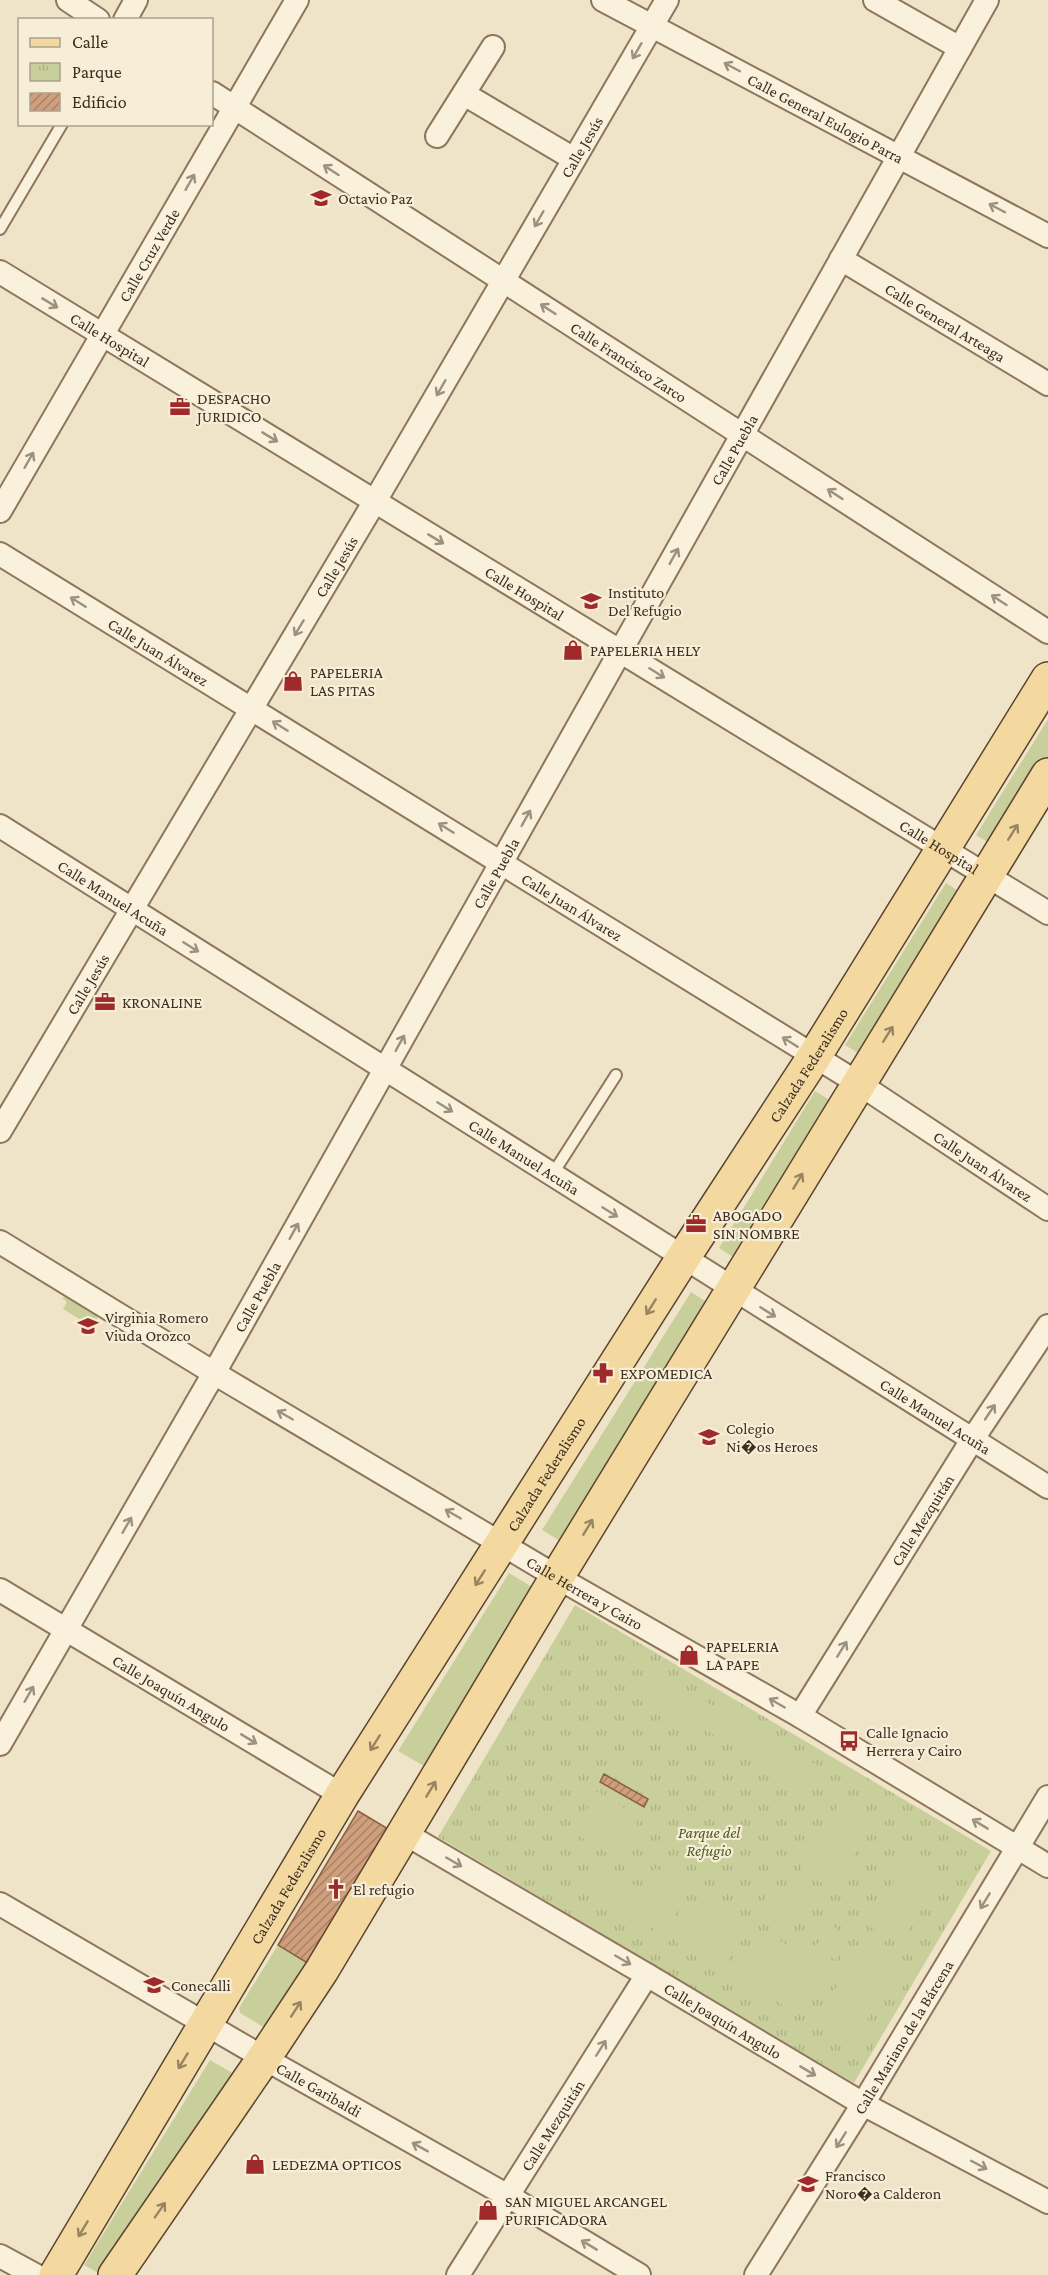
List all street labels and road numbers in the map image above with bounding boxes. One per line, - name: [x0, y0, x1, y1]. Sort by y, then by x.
- street label: Calle General Eulogio Parra: [745, 70, 907, 167]
- street label: Calle Jesús: [557, 114, 606, 181]
- street label: Calle Cruz Verde: [115, 206, 183, 305]
- street label: Calle General Arteaga: [882, 280, 1009, 366]
- street label: Calle Hospital: [67, 309, 152, 370]
- street label: Calle Francisco Zarco: [567, 319, 690, 406]
- street label: Calle Puebla: [708, 411, 761, 488]
- street label: Calle Jesús: [312, 533, 361, 600]
- street label: Calle Hospital: [482, 563, 567, 624]
- street label: Calle Juan Álvarez: [105, 615, 211, 689]
- street label: Calle Hospital: [896, 816, 982, 877]
- street label: Calle Puebla: [469, 834, 523, 912]
- street label: Calle Manuel Acuña: [55, 857, 172, 939]
- street label: Calle Juan Álvarez: [519, 870, 625, 945]
- street label: Calle Jesús: [63, 951, 113, 1018]
- street label: Calzada Federalismo: [766, 1005, 851, 1126]
- street label: Calle Manuel Acuña: [466, 1116, 583, 1199]
- street label: Calle Juan Álvarez: [930, 1128, 1035, 1205]
- street label: Calle Puebla: [231, 1258, 284, 1335]
- street label: Calle Manuel Acuña: [877, 1375, 994, 1458]
- street label: Calzada Federalismo: [504, 1414, 589, 1535]
- street label: Calle Mezquitán: [888, 1471, 958, 1569]
- street label: Calle Herrera y Cairo: [524, 1553, 646, 1633]
- street label: Calle Joaquín Angulo: [110, 1652, 233, 1735]
- street label: Calzada Federalismo: [247, 1825, 329, 1947]
- street label: Calle Mariano de la Bárcena: [851, 1957, 957, 2117]
- street label: Calle Joaquín Angulo: [661, 1979, 785, 2062]
- street label: Calle Garibaldi: [273, 2059, 364, 2121]
- street label: Calle Mezquitán: [518, 2076, 588, 2174]

